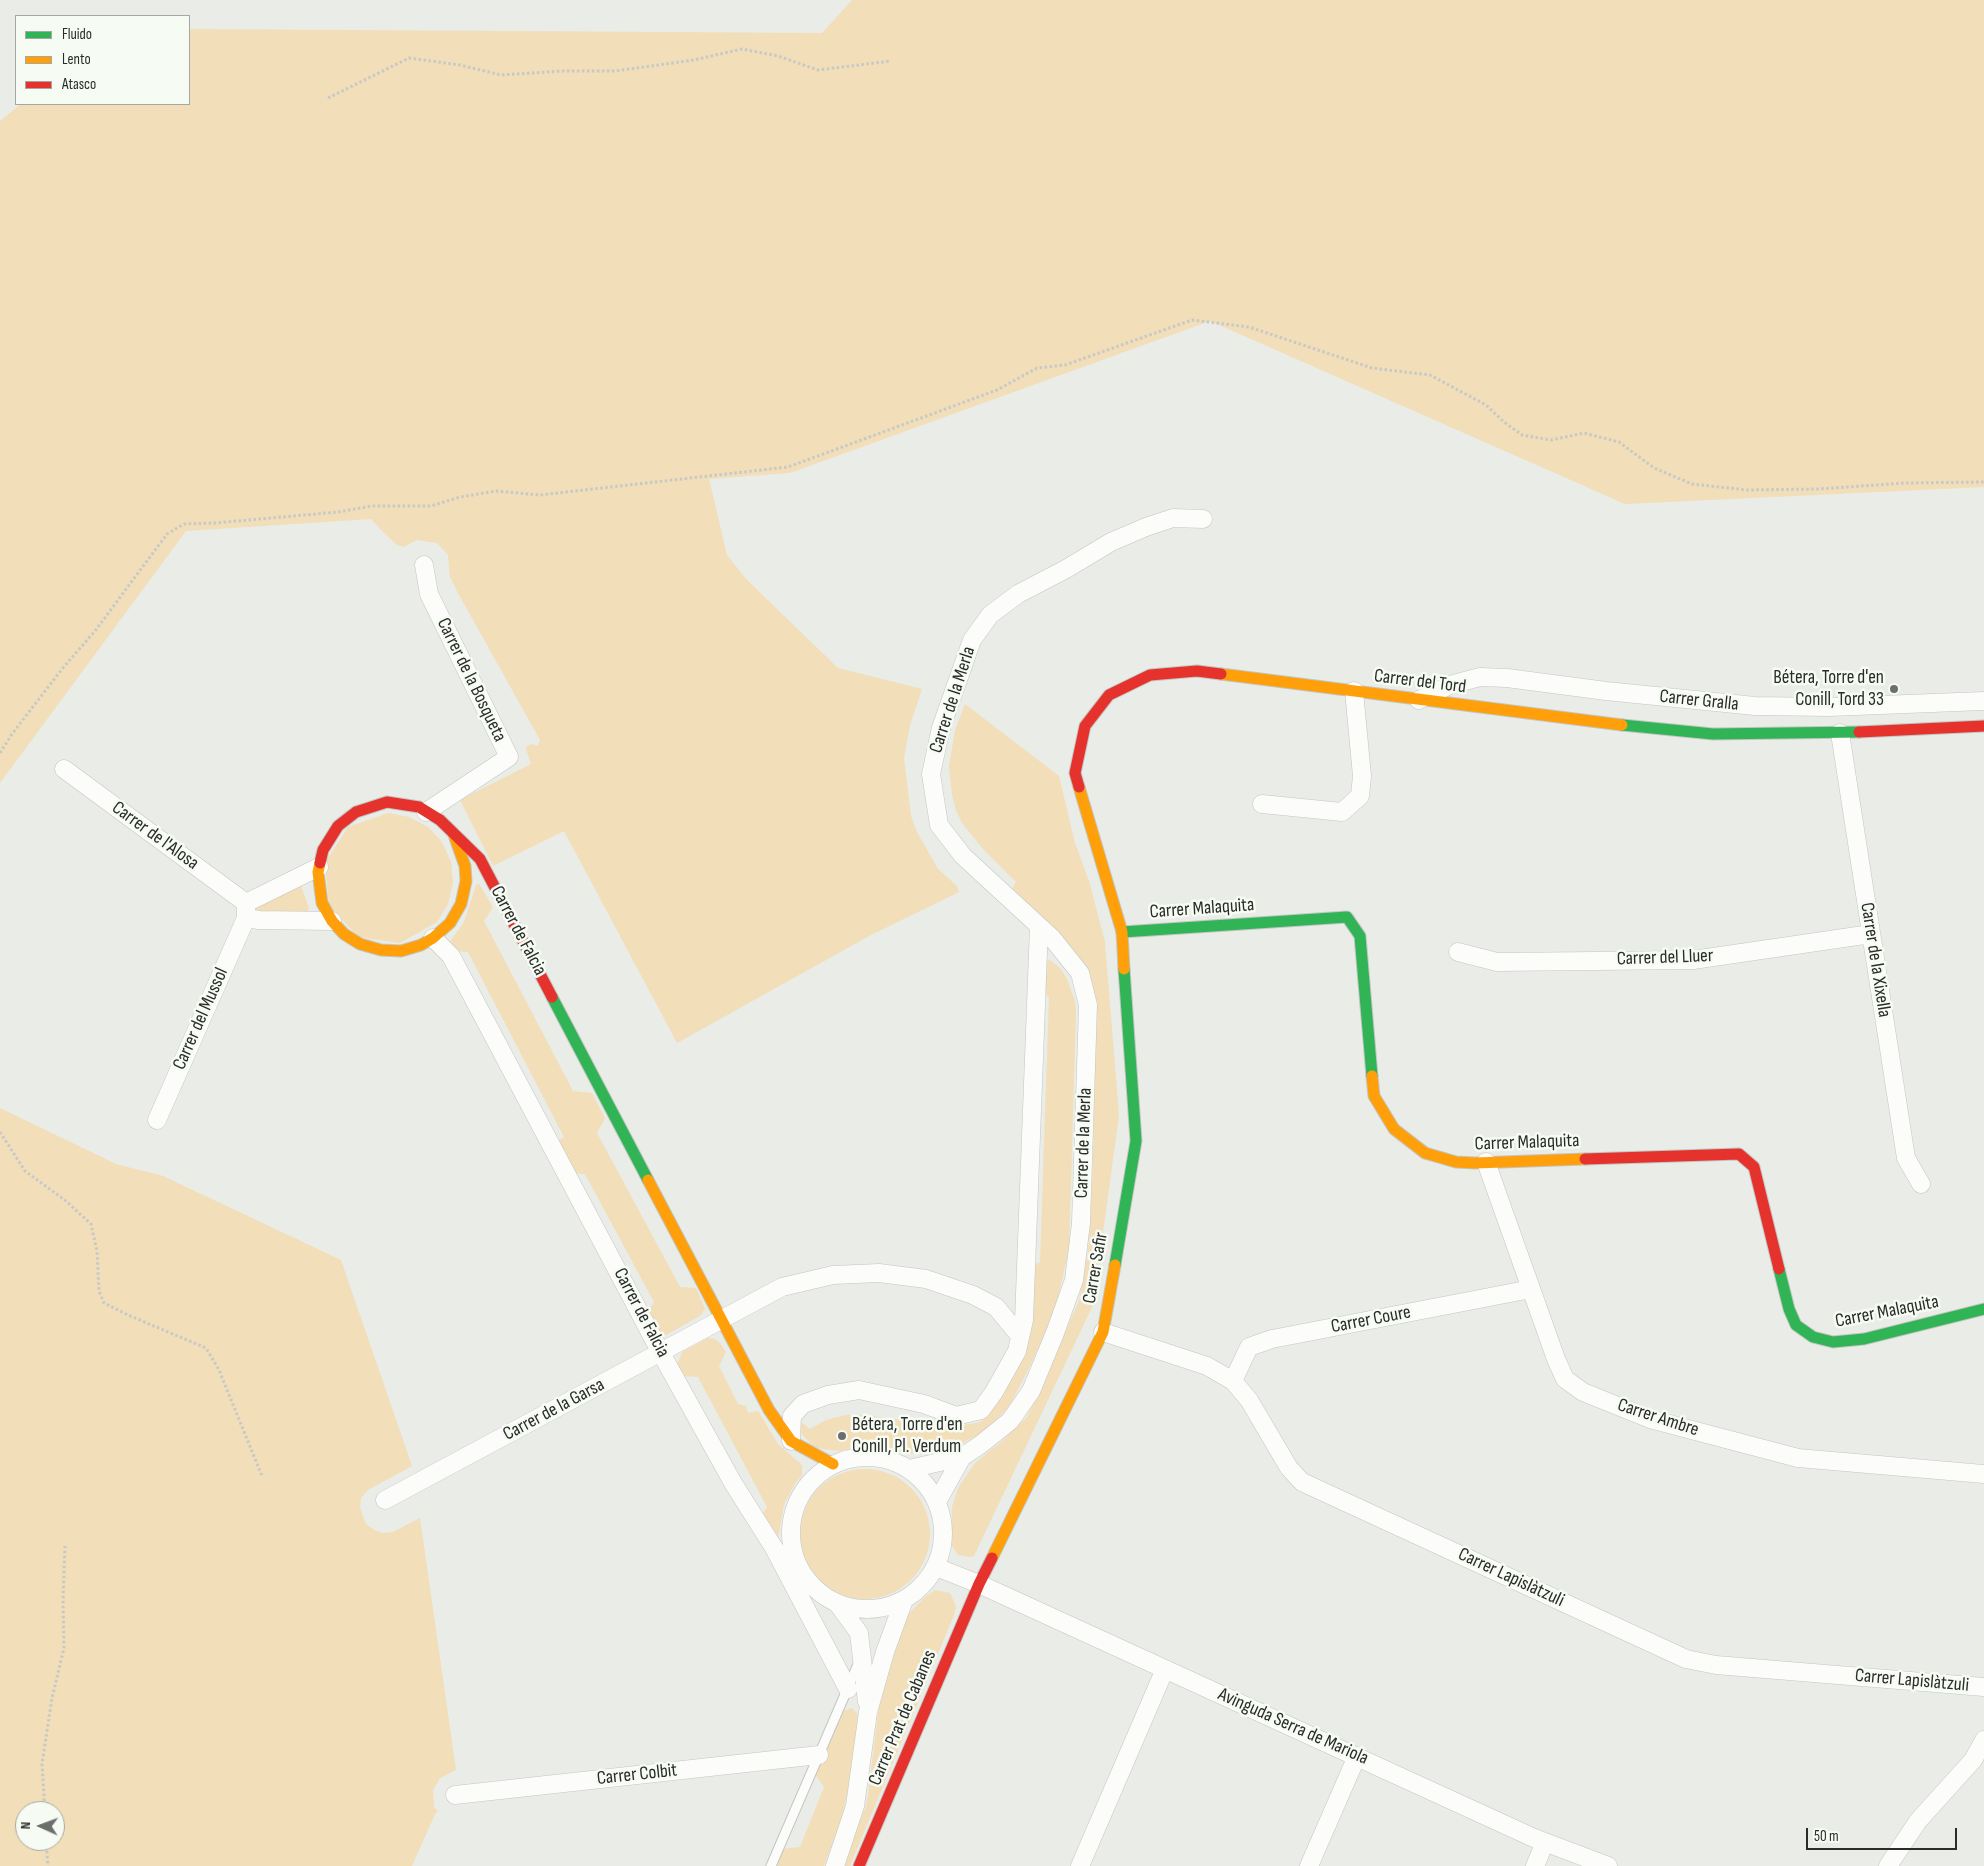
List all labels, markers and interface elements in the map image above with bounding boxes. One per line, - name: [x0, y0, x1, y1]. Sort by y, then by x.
- legend: [15, 15, 190, 105]
- text: Fluido: [62, 25, 92, 44]
- text: Lento: [62, 50, 91, 69]
- text: Atasco: [62, 75, 96, 94]
- street label: Carrer de la Bosqueta: [431, 614, 511, 746]
- street label: Carrer de la Merla: [925, 644, 981, 756]
- street label: Carrer del Tord: [1373, 665, 1467, 699]
- place label: Bétera, Torre d'en Conill, Tord 33: [1773, 667, 1884, 711]
- marker: Bétera, Torre d'en Conill, Tord 33: [1888, 683, 1900, 695]
- street label: Carrer Gralla: [1658, 686, 1740, 716]
- street label: Carrer de l'Alosa: [107, 797, 203, 875]
- street label: Carrer de Falcia: [485, 883, 551, 979]
- street label: Carrer Malaquita: [1149, 894, 1255, 924]
- street label: Carrer de la Xixella: [1855, 901, 1895, 1019]
- street label: Carrer del Lluer: [1616, 945, 1714, 971]
- street label: Carrer del Mussol: [168, 965, 234, 1073]
- street label: Carrer de la Merla: [1071, 1087, 1097, 1199]
- street label: Carrer Malaquita: [1474, 1130, 1580, 1156]
- street label: Carrer Safir: [1079, 1231, 1113, 1305]
- street label: Carrer de Falcia: [608, 1265, 674, 1361]
- street label: Carrer Malaquita: [1833, 1291, 1941, 1333]
- street label: Carrer Coure: [1329, 1301, 1413, 1339]
- street label: Carrer de la Garsa: [500, 1374, 608, 1446]
- street label: Carrer Ambre: [1614, 1394, 1702, 1442]
- place label: Bétera, Torre d'en Conill, Pl. Verdum: [852, 1414, 963, 1458]
- marker: Bétera, Torre d'en Conill, Pl. Verdum: [836, 1430, 848, 1442]
- street label: Carrer Lapislàtzuli: [1454, 1543, 1568, 1613]
- street label: Carrer Prat de Cabanes: [864, 1647, 942, 1789]
- street label: Carrer Lapislàtzuli: [1854, 1665, 1970, 1697]
- street label: Avinguda Serra de Mariola: [1214, 1684, 1372, 1770]
- street label: Carrer Colbit: [596, 1759, 678, 1791]
- north arrow: [15, 1801, 65, 1851]
- scale bar: [1809, 1818, 1960, 1850]
- text: N: [17, 1821, 34, 1830]
- text: 50 m: [1814, 1827, 1839, 1846]

